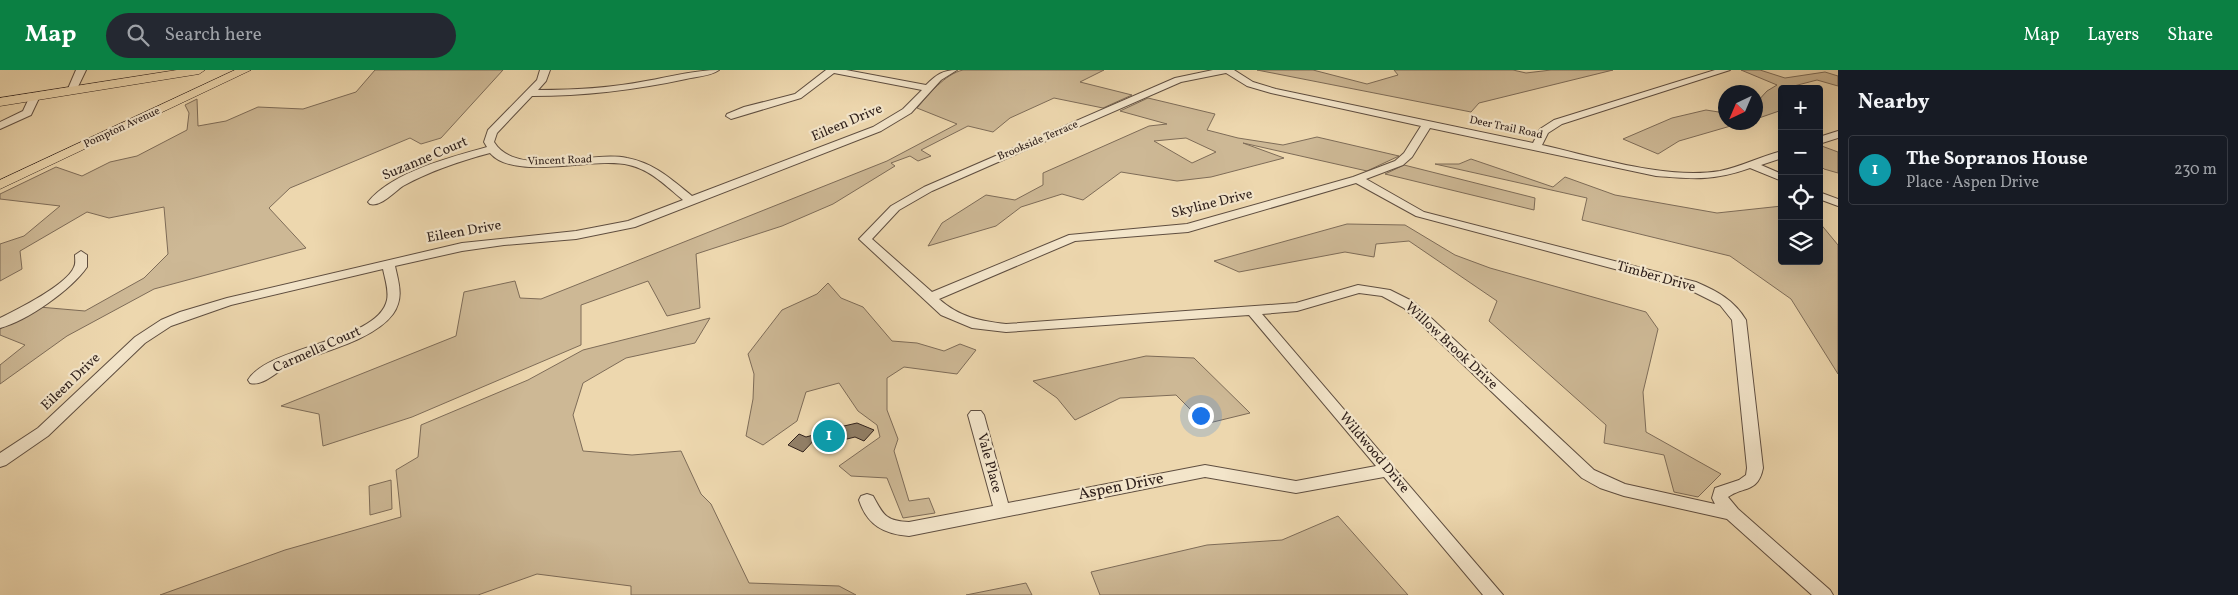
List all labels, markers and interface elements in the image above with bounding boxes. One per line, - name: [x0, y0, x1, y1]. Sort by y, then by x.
- search box: [106, 13, 456, 58]
- text: Map: [25, 18, 76, 52]
- icon: search: [124, 21, 152, 49]
- text: Search here: [164, 22, 262, 48]
- text: Map: [2023, 23, 2059, 48]
- text: Layers: [2087, 23, 2139, 48]
- text: Share: [2167, 23, 2213, 48]
- north arrow: [1718, 85, 1763, 130]
- map controls: [1778, 85, 1823, 265]
- button: +: [1778, 85, 1823, 130]
- text: Nearby: [1858, 88, 1929, 117]
- street label: Eileen Drive: [809, 99, 886, 146]
- street label: Pompton Avenue: [81, 104, 163, 152]
- street label: Deer Trail Road: [1468, 113, 1544, 143]
- street label: Brookside Terrace: [995, 117, 1081, 165]
- button: −: [1778, 130, 1823, 175]
- street label: Suzanne Court: [379, 132, 471, 186]
- text: The Sopranos House: [1906, 146, 2088, 172]
- street label: Vincent Road: [528, 152, 592, 170]
- text: 1: [1872, 159, 1878, 181]
- text: 230 m: [2174, 159, 2217, 181]
- text: Place · Aspen Drive: [1906, 172, 2039, 194]
- button: locate: [1778, 175, 1823, 220]
- street label: Skyline Drive: [1169, 185, 1255, 223]
- street label: Eileen Drive: [425, 216, 503, 248]
- button: layers: [1778, 220, 1823, 265]
- street label: Timber Drive: [1614, 257, 1698, 297]
- street label: Willow Brook Drive: [1400, 298, 1502, 394]
- street label: Carmella Court: [270, 322, 364, 378]
- street label: Eileen Drive: [37, 349, 105, 415]
- your location: [1188, 403, 1214, 429]
- street label: Wildwood Drive: [1334, 408, 1414, 498]
- pin: 1: [813, 417, 845, 455]
- street label: Vale Place: [972, 431, 1006, 495]
- street label: Aspen Drive: [1076, 468, 1166, 506]

